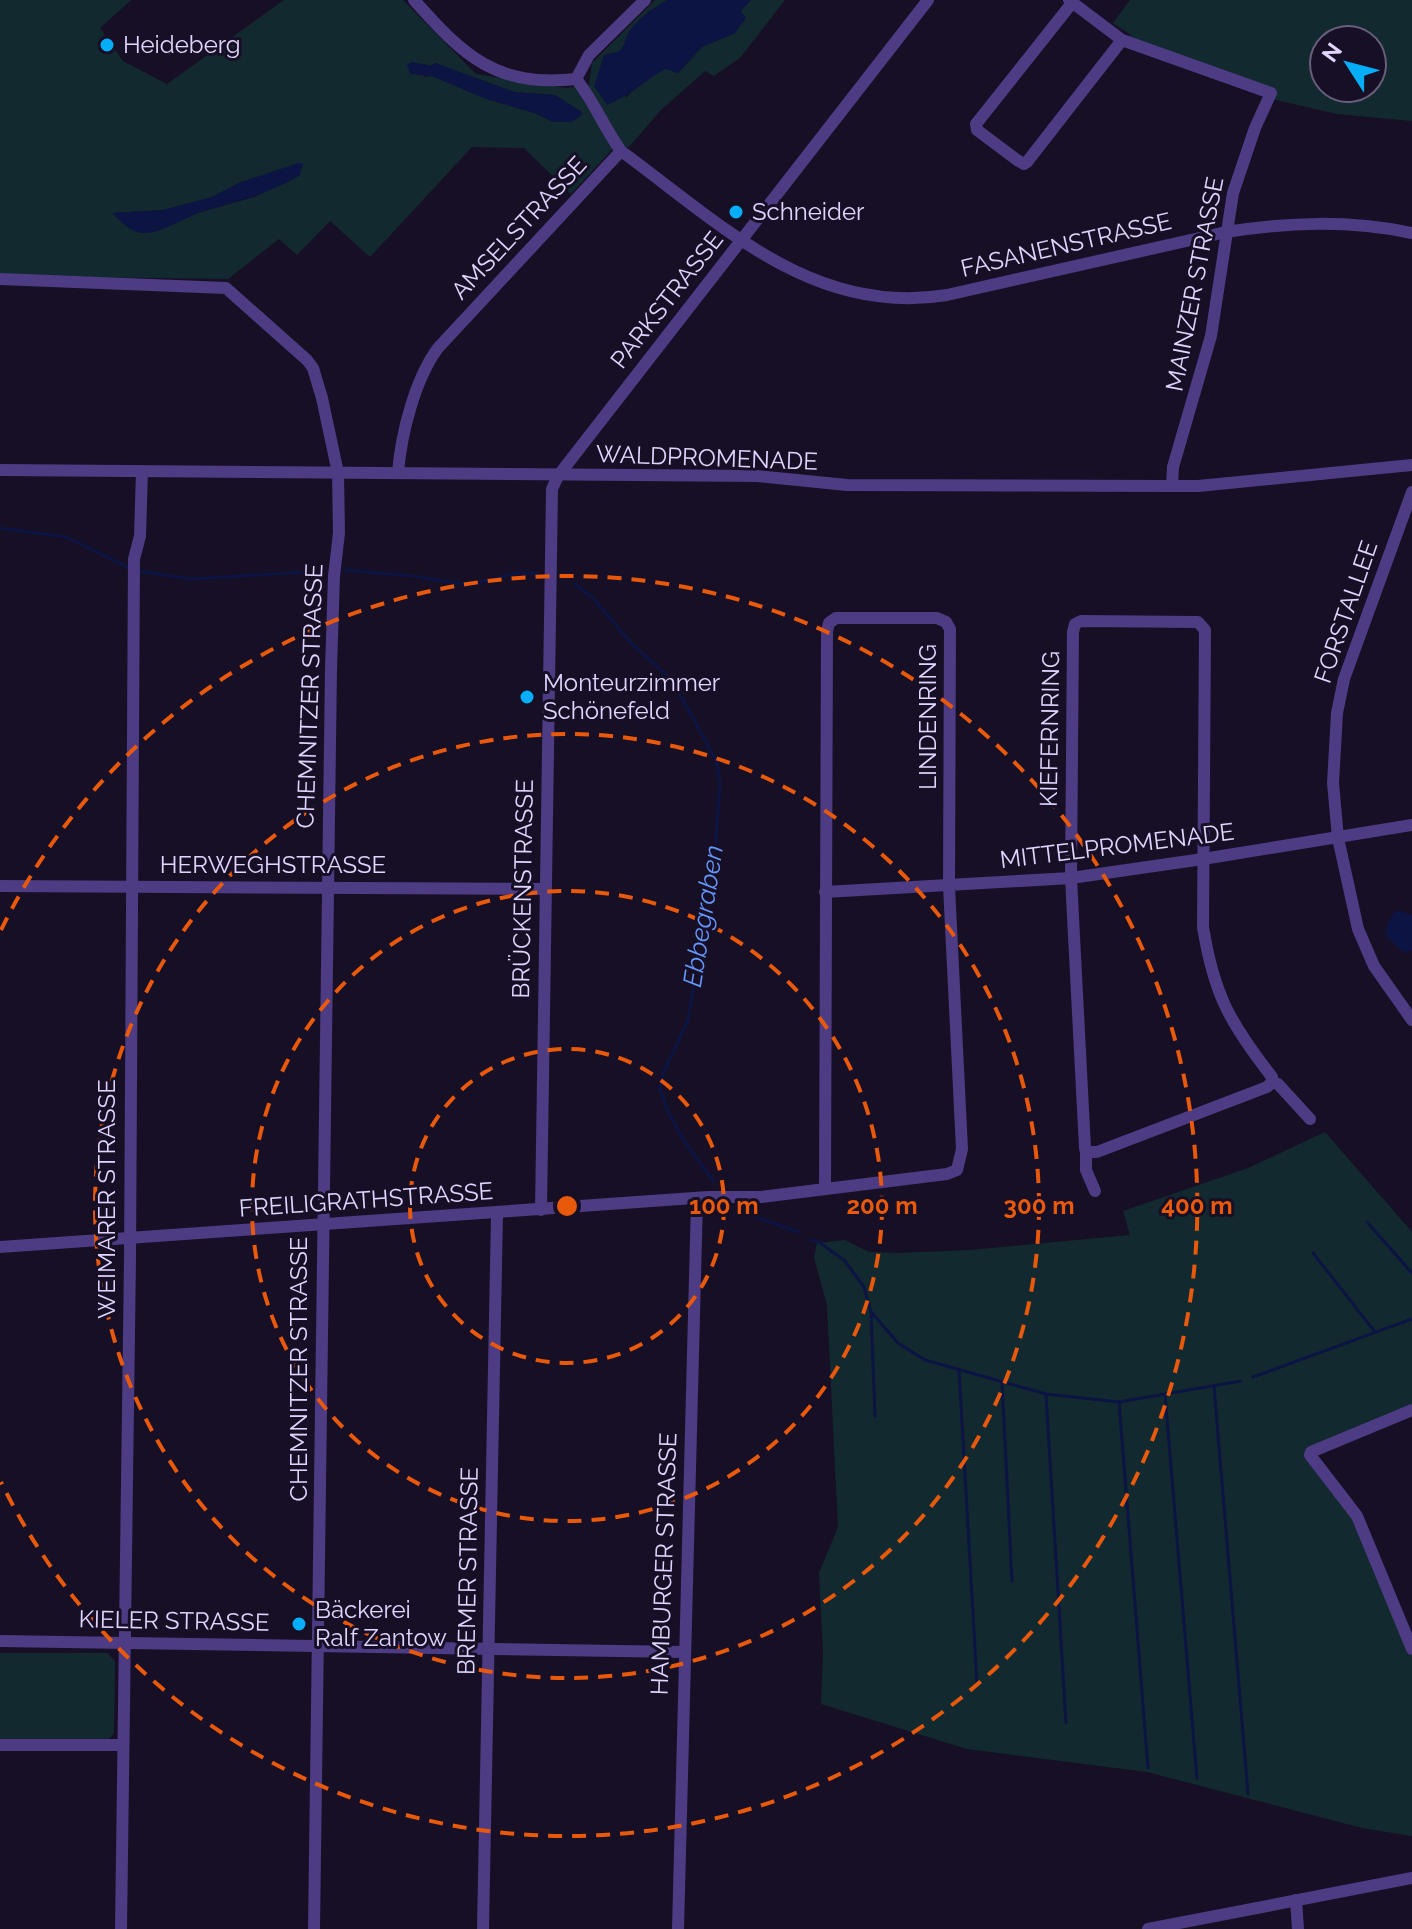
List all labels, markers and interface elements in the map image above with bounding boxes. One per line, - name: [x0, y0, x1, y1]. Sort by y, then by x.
- north arrow: [1308, 24, 1388, 104]
- place label: Heideberg: [123, 30, 241, 59]
- marker: Heideberg: [98, 36, 116, 54]
- text: N: [1316, 38, 1347, 67]
- street label: AMSELSTRASSE: [445, 150, 592, 305]
- street label: MAINZER STRASSE: [1159, 174, 1230, 394]
- place label: Schneider: [752, 197, 865, 226]
- marker: Schneider: [727, 203, 745, 221]
- street label: FASANENSTRASSE: [958, 206, 1174, 283]
- street label: PARKSTRASSE: [604, 226, 729, 374]
- street label: WALDPROMENADE: [596, 439, 818, 476]
- street label: FORSTALLEE: [1308, 537, 1383, 687]
- street label: CHEMNITZER STRASSE: [290, 563, 329, 829]
- street label: LINDENRING: [913, 644, 942, 790]
- street label: KIEFERNRING: [1034, 651, 1065, 807]
- place label: Monteurzimmer Schönefeld: [543, 668, 721, 725]
- marker: Monteurzimmer Schönefeld: [518, 688, 536, 706]
- street label: BRÜCKENSTRASSE: [506, 779, 539, 999]
- street label: MITTELPROMENADE: [998, 817, 1236, 874]
- water label: Ebbegraben: [677, 843, 729, 989]
- street label: HERWEGHSTRASSE: [160, 850, 386, 879]
- street label: WEIMARER STRASSE: [92, 1079, 121, 1319]
- street label: FREILIGRATHSTRASSE: [238, 1176, 494, 1223]
- text: 100 m: [689, 1191, 759, 1220]
- text: 200 m: [846, 1191, 918, 1220]
- text: 300 m: [1004, 1191, 1074, 1220]
- text: 400 m: [1161, 1191, 1233, 1220]
- centre of rings: [553, 1192, 581, 1220]
- street label: CHEMNITZER STRASSE: [284, 1237, 313, 1501]
- street label: HAMBURGER STRASSE: [644, 1432, 683, 1696]
- street label: BREMER STRASSE: [451, 1467, 484, 1675]
- place label: Bäckerei Ralf Zantow: [315, 1595, 447, 1652]
- street label: KIELER STRASSE: [78, 1604, 270, 1637]
- marker: Bäckerei Ralf Zantow: [290, 1615, 308, 1633]

